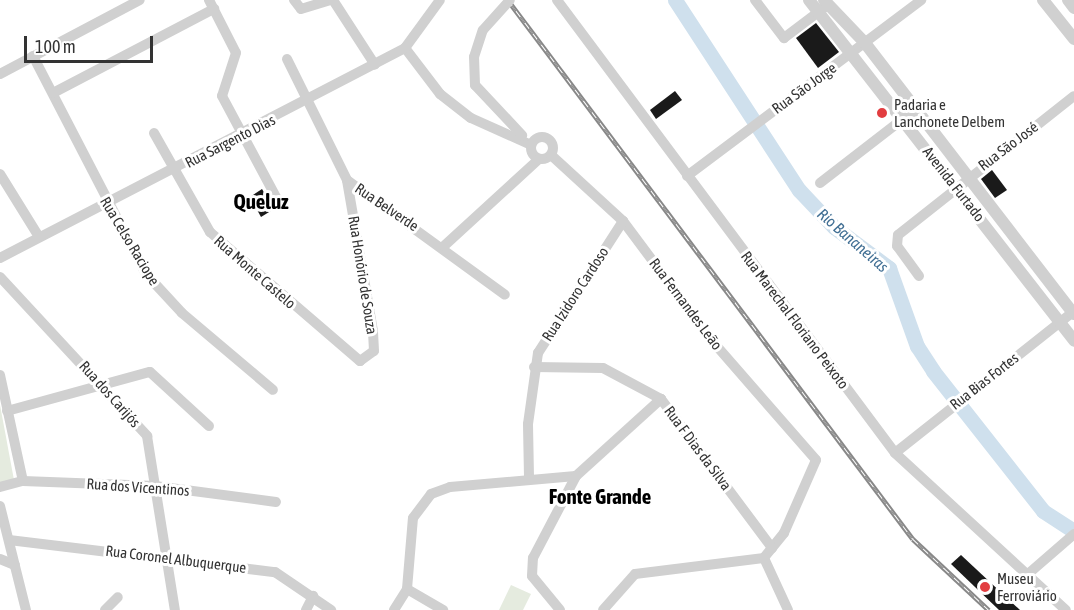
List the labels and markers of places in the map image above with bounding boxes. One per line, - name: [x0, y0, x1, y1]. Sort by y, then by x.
- place label: Padaria e Lanchonete Delbem: [894, 95, 1005, 130]
- marker: Padaria e Lanchonete Delbem: [875, 106, 889, 120]
- place label: Museu Ferroviário: [997, 569, 1057, 604]
- marker: Museu Ferroviário: [978, 580, 992, 594]

